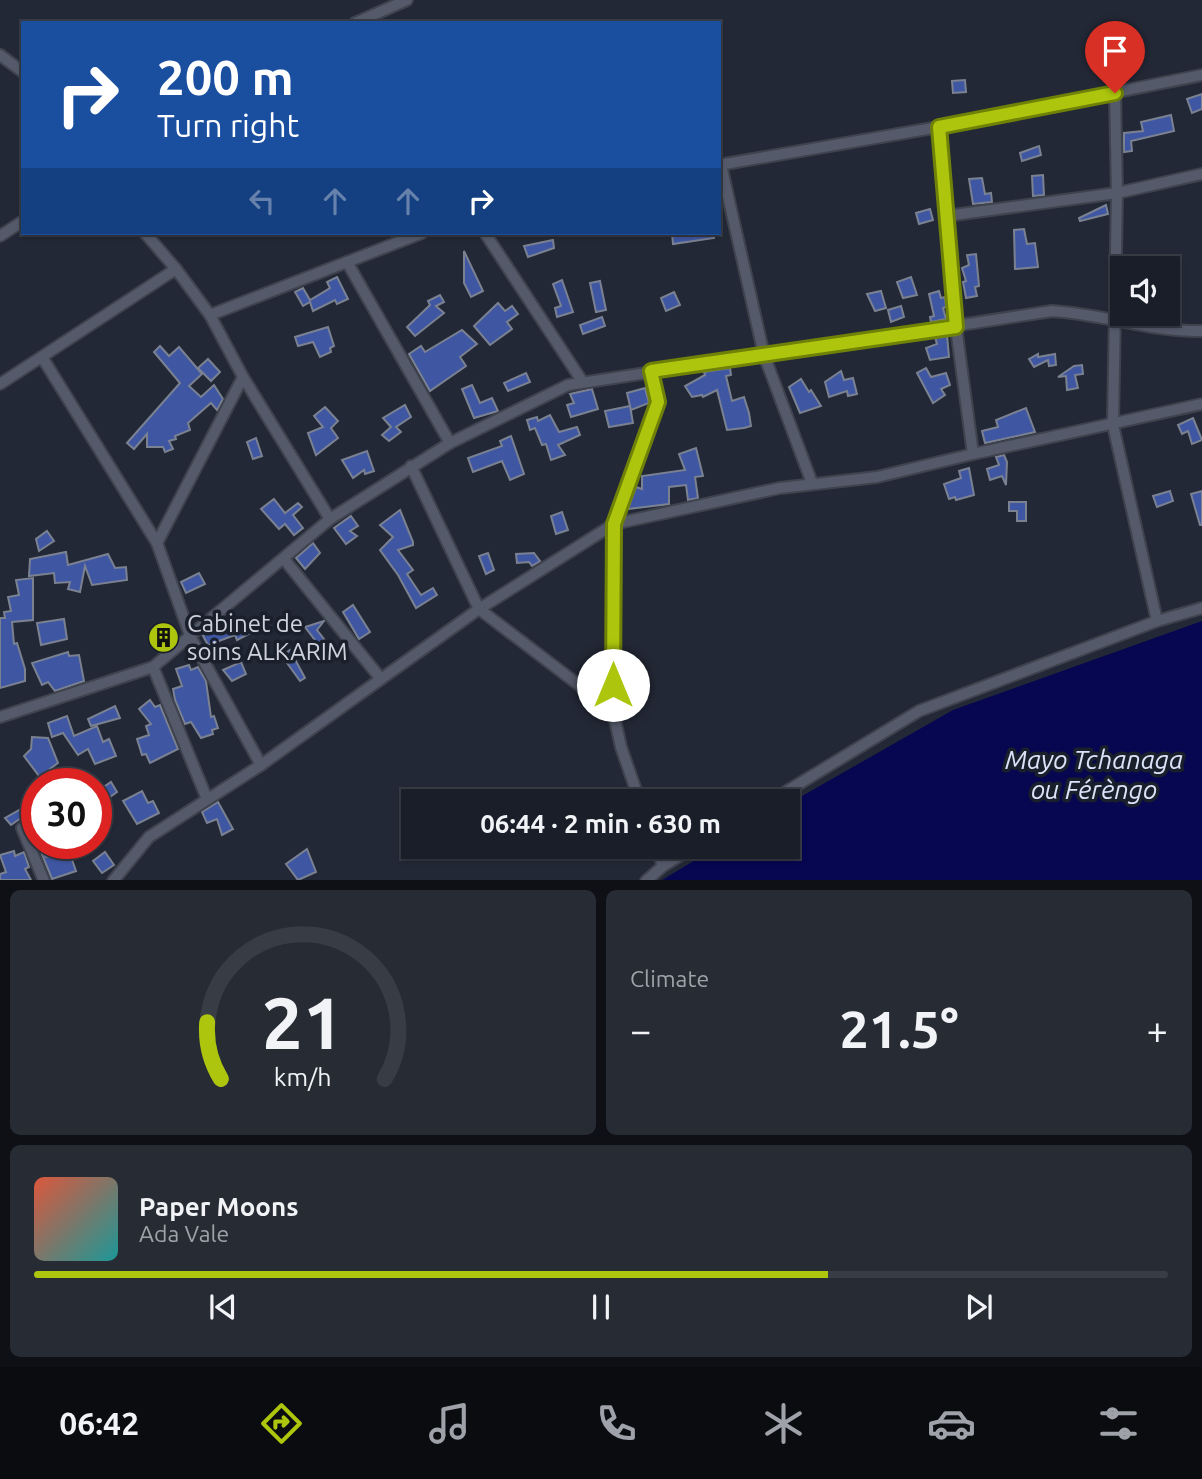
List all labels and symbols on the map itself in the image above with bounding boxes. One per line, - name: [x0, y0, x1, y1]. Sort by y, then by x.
- pin: [1085, 21, 1145, 93]
- place label: Cabinet de soins ALKARIM: [187, 610, 348, 665]
- building icon: Cabinet de soins ALKARIM: [147, 620, 181, 654]
- position arrow: [576, 648, 650, 722]
- water label: Mayo Tchanaga ou Férèngo: [1005, 745, 1183, 804]
- speed limit sign: 30: [21, 768, 112, 859]

